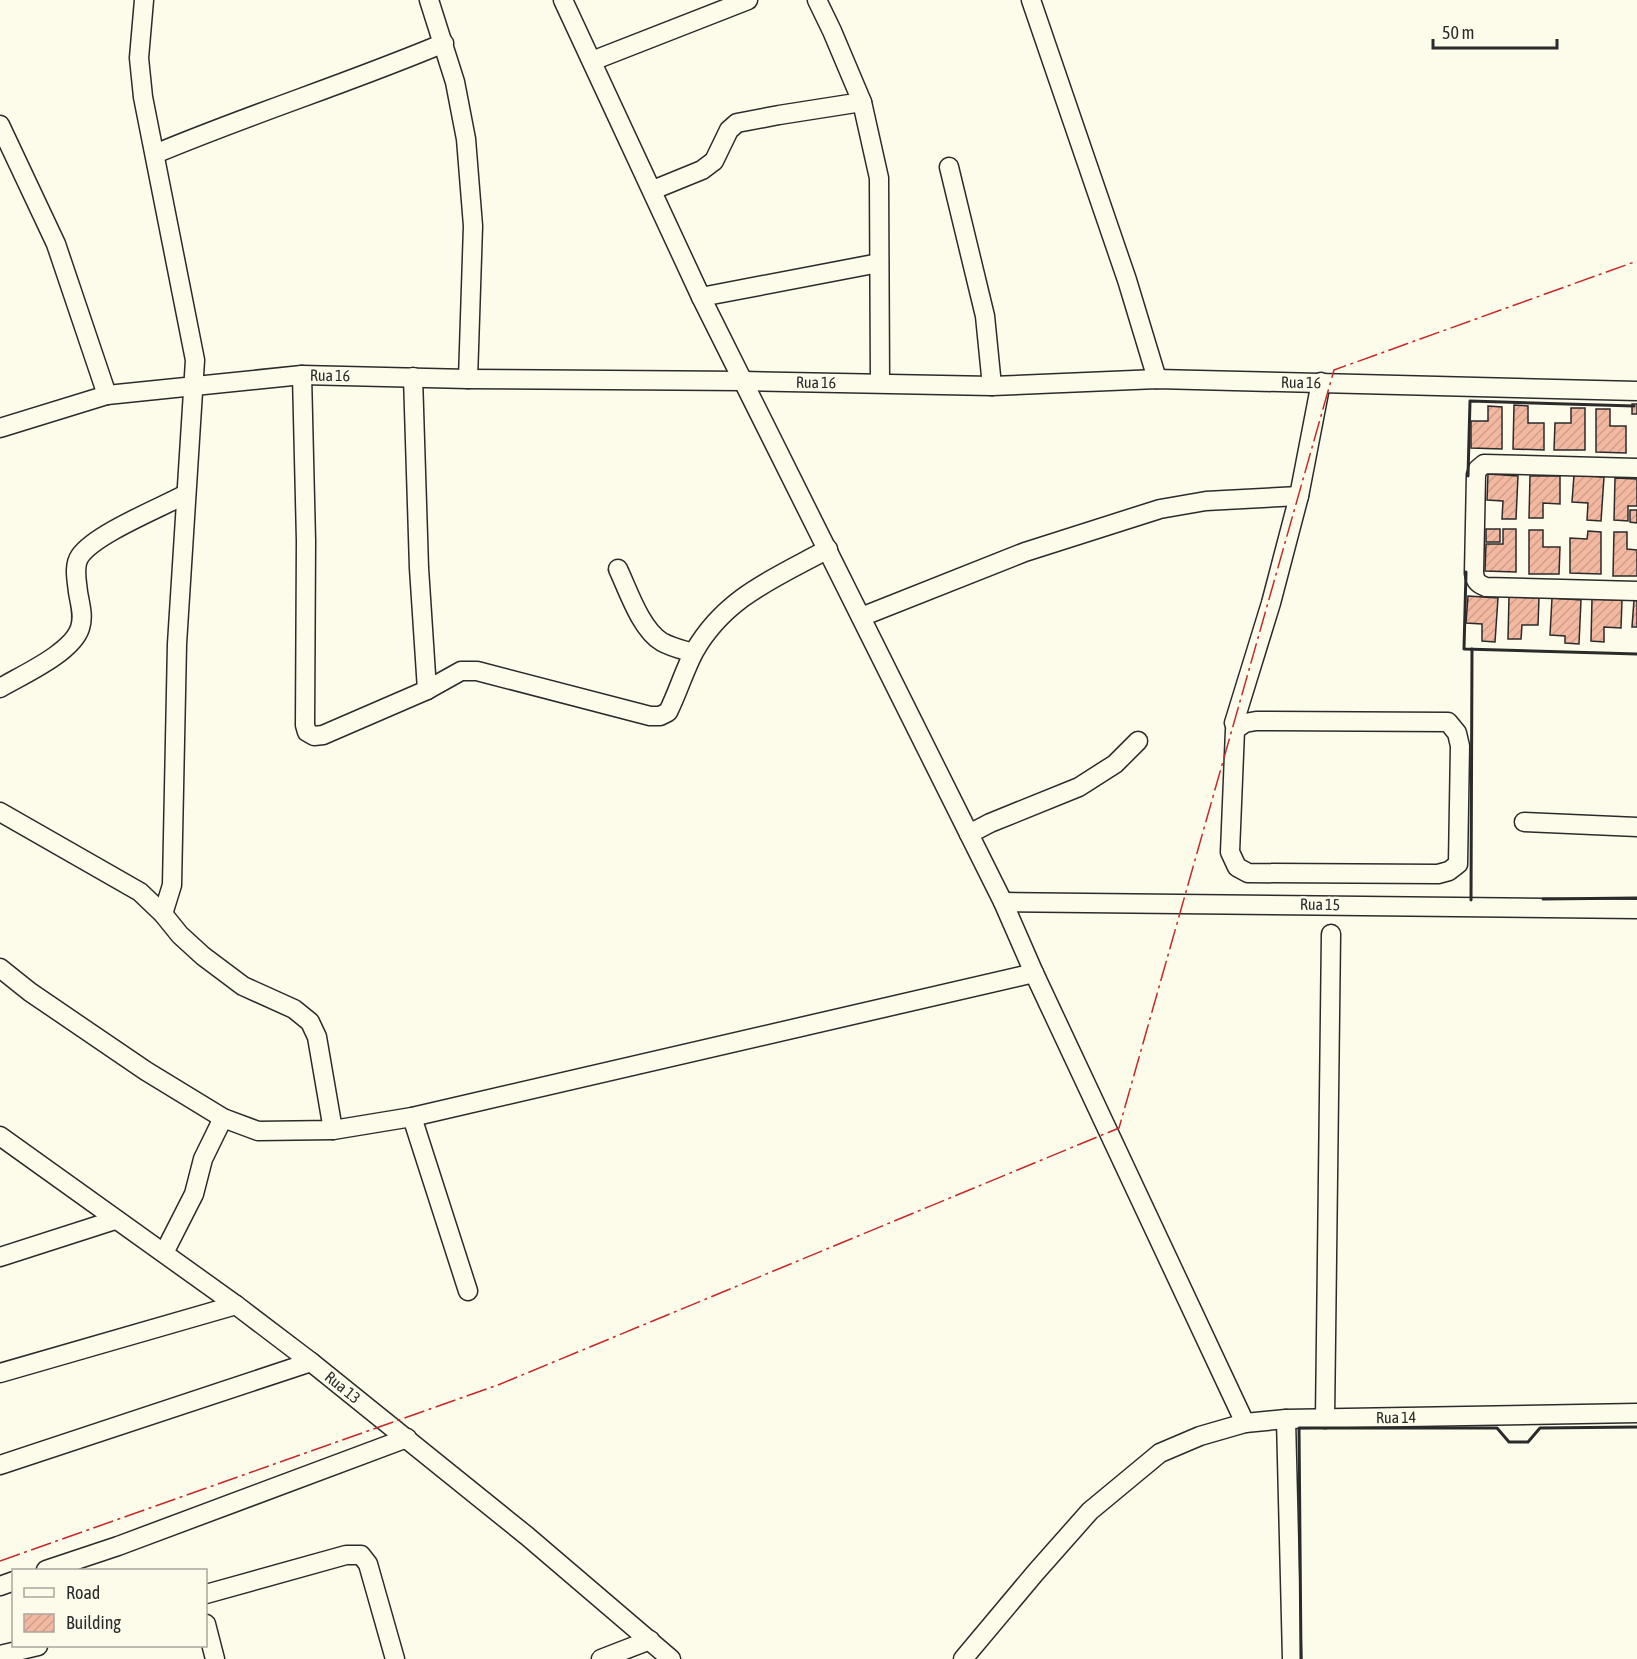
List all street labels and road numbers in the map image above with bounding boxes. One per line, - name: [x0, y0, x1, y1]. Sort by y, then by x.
- street label: Rua 16: [310, 366, 350, 384]
- street label: Rua 16: [796, 373, 836, 391]
- street label: Rua 16: [1281, 373, 1321, 391]
- street label: Rua 15: [1300, 895, 1340, 913]
- street label: Rua 13: [322, 1367, 364, 1407]
- street label: Rua 14: [1376, 1408, 1416, 1426]

